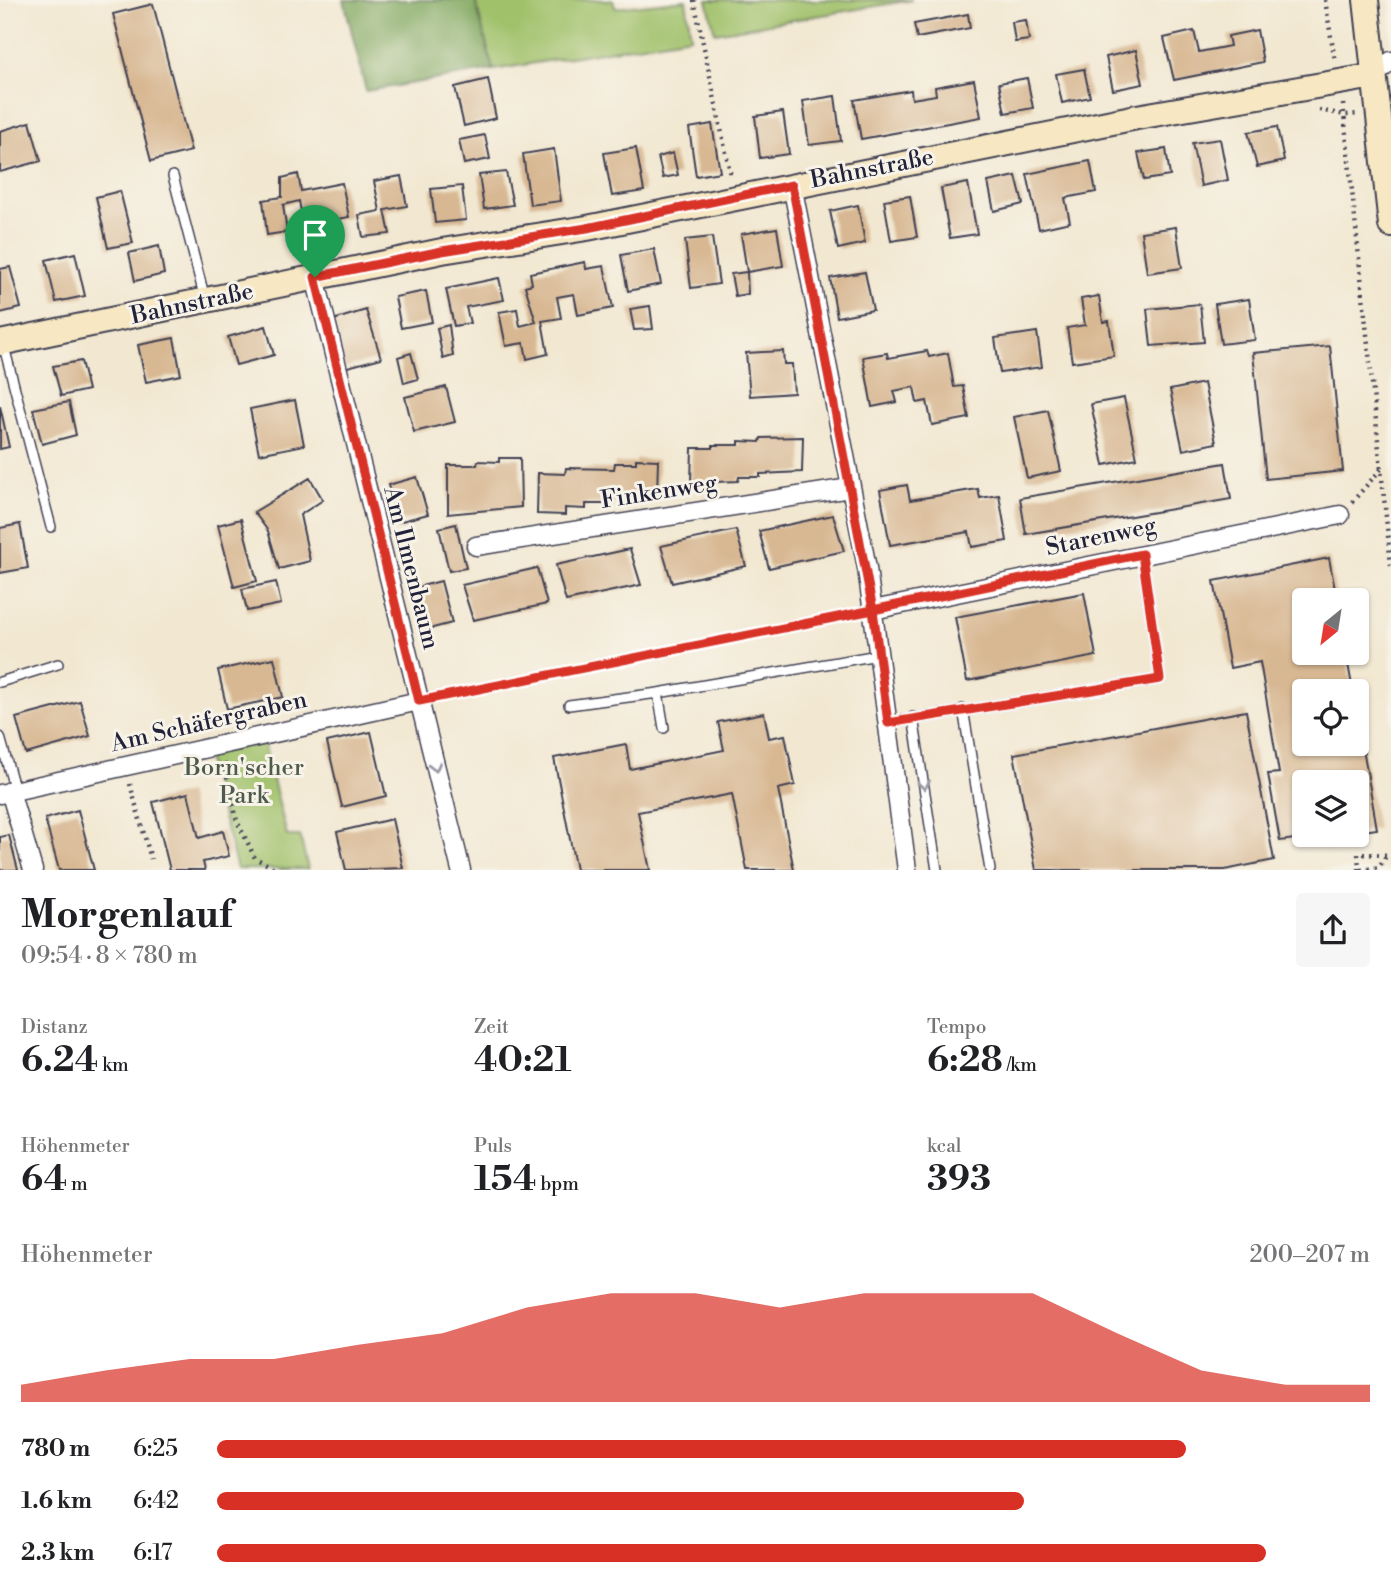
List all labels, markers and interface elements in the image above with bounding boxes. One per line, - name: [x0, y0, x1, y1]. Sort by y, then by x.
- street label: Bahnstraße: [807, 142, 936, 196]
- pin: [285, 205, 345, 277]
- icon: arrive: [296, 216, 334, 254]
- street label: Bahnstraße: [127, 276, 256, 332]
- street label: Finkenweg: [599, 468, 720, 516]
- street label: Am Ilmenbaum: [376, 483, 446, 652]
- street label: Starenweg: [1043, 511, 1160, 563]
- north arrow: [1292, 588, 1368, 665]
- map controls: [1292, 588, 1369, 847]
- button: locate: [1292, 679, 1369, 756]
- street label: Am Schäfergraben: [107, 685, 310, 759]
- park label: Born'scher Park: [183, 753, 304, 811]
- one-way arrow: [427, 761, 441, 773]
- button: layers: [1292, 770, 1369, 847]
- one-way arrow: [916, 779, 931, 790]
- text: Morgenlauf: [21, 892, 232, 939]
- button: share: [1296, 893, 1370, 967]
- text: 09:54 · 8 × 780 m: [21, 942, 198, 970]
- text: Distanz: [21, 1015, 88, 1039]
- text: Zeit: [474, 1015, 509, 1039]
- text: Tempo: [927, 1015, 986, 1039]
- text: 6.24: [21, 1039, 98, 1082]
- text: 40:21: [474, 1039, 572, 1082]
- text: 6:28: [927, 1039, 1003, 1082]
- text: km: [98, 1053, 129, 1077]
- text: /km: [1003, 1053, 1037, 1077]
- text: Höhenmeter: [21, 1134, 130, 1158]
- text: Puls: [474, 1134, 512, 1158]
- text: kcal: [927, 1134, 961, 1158]
- text: 64: [21, 1158, 67, 1201]
- text: 154: [474, 1158, 537, 1201]
- text: 393: [927, 1158, 991, 1201]
- text: m: [67, 1172, 88, 1196]
- text: bpm: [537, 1172, 579, 1196]
- text: Höhenmeter: [21, 1241, 153, 1269]
- text: 200–207 m: [1249, 1241, 1370, 1269]
- text: 780 m: [21, 1435, 90, 1463]
- text: 6:25: [133, 1435, 178, 1463]
- text: 1.6 km: [21, 1487, 92, 1515]
- text: 6:42: [133, 1487, 179, 1515]
- text: 2.3 km: [21, 1539, 94, 1567]
- text: 6:17: [133, 1539, 172, 1567]

